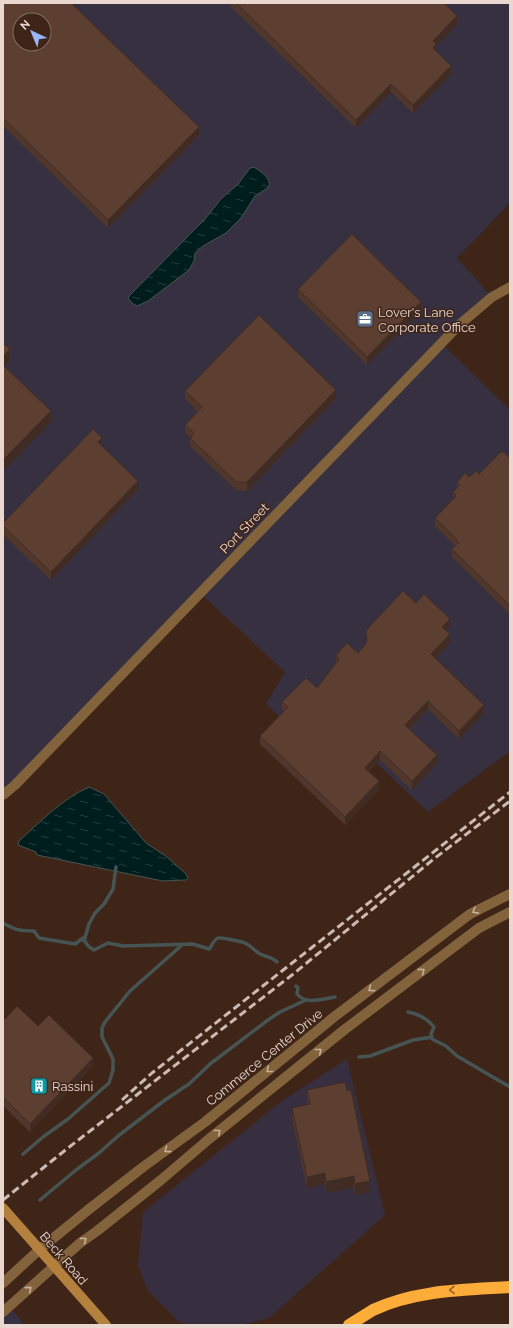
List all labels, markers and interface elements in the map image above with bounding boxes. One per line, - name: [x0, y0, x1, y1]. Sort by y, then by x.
- north arrow: [12, 12, 52, 52]
- text: N: [18, 18, 33, 33]
- place label: Lover's Lane Corporate Office: [378, 305, 476, 335]
- office icon: Lover's Lane Corporate Office: [355, 309, 375, 329]
- street label: Port Street: [217, 500, 272, 557]
- one-way arrow: [472, 907, 479, 914]
- one-way arrow: [417, 969, 424, 976]
- one-way arrow: [369, 984, 376, 991]
- street label: Commerce Center Drive: [203, 1006, 326, 1109]
- one-way arrow: [314, 1048, 321, 1055]
- one-way arrow: [267, 1065, 274, 1072]
- building icon: Rassini: [29, 1076, 49, 1096]
- place label: Rassini: [52, 1079, 93, 1094]
- one-way arrow: [213, 1130, 220, 1137]
- one-way arrow: [164, 1145, 171, 1152]
- street label: Beck Road: [37, 1229, 91, 1288]
- one-way arrow: [80, 1238, 87, 1245]
- one-way arrow: [24, 1286, 32, 1294]
- one-way arrow: [449, 1286, 455, 1295]

